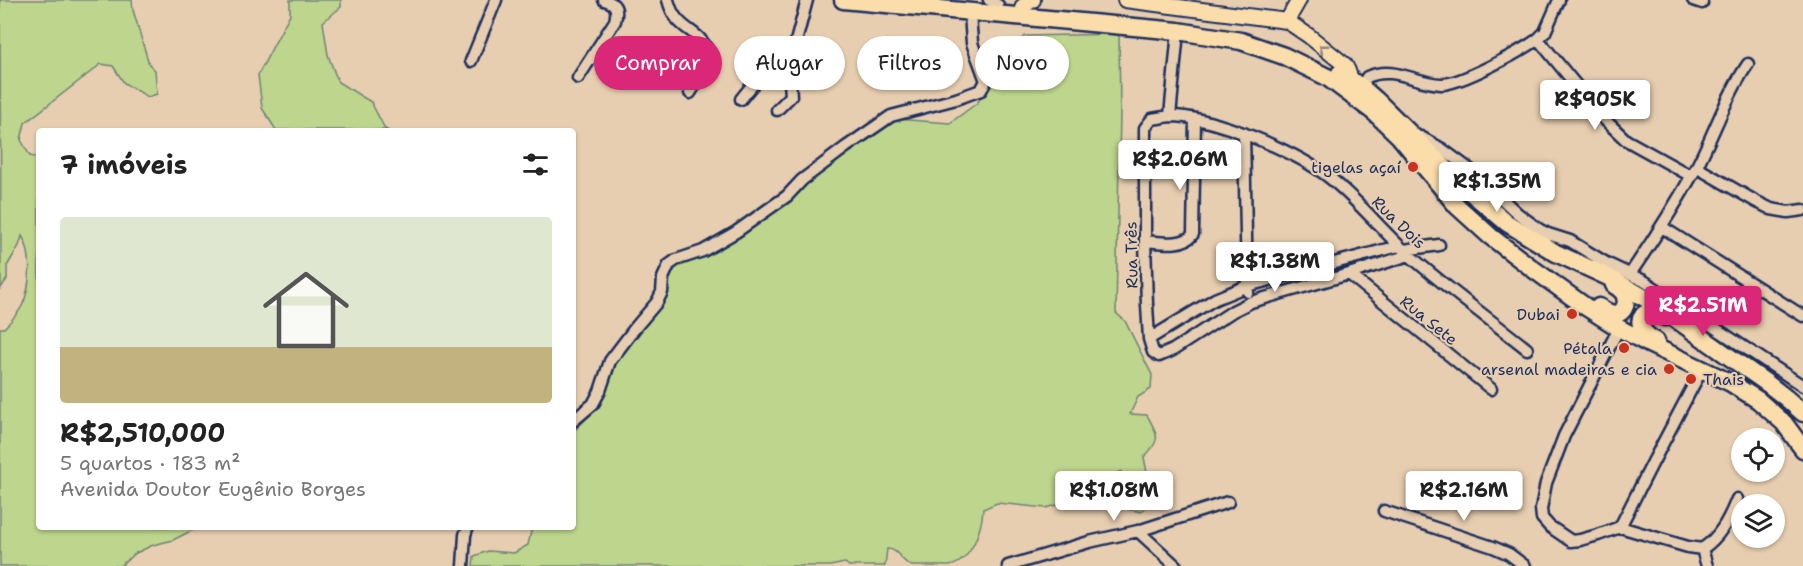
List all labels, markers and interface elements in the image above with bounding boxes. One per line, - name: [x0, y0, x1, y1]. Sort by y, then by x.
- chip: Comprar: [594, 36, 722, 90]
- chip: Alugar: [734, 36, 845, 90]
- chip: Filtros: [857, 36, 963, 90]
- chip: Novo: [975, 36, 1069, 90]
- one-way arrow: [1319, 44, 1330, 55]
- pin: R$905K: [1546, 80, 1644, 131]
- text: R$905K: [1554, 86, 1636, 112]
- pin: R$2.06M: [1125, 140, 1235, 191]
- text: R$2.06M: [1132, 146, 1228, 172]
- text: 7 imóveis: [60, 147, 187, 182]
- icon: filters: [519, 148, 552, 181]
- place label: tigelas açaí: [1311, 157, 1401, 178]
- marker: tigelas açaí: [1406, 160, 1420, 174]
- pin: R$1.35M: [1442, 162, 1552, 213]
- text: R$1.35M: [1453, 168, 1541, 194]
- street label: Rua Dois: [1367, 191, 1430, 253]
- street label: Rua Três: [1120, 221, 1143, 289]
- pin: R$1.38M: [1220, 242, 1330, 293]
- text: R$1.38M: [1230, 248, 1320, 274]
- icon: home: [252, 256, 360, 364]
- pin: R$2.51M: [1648, 286, 1758, 337]
- street label: Rua Sete: [1396, 291, 1462, 350]
- text: R$2.51M: [1658, 292, 1748, 318]
- place label: Dubai: [1516, 304, 1560, 325]
- marker: Dubai: [1565, 307, 1579, 321]
- place label: Pétala: [1563, 338, 1612, 359]
- marker: Pétala: [1617, 341, 1631, 355]
- place label: arsenal madeiras e cia: [1481, 359, 1657, 380]
- marker: arsenal madeiras e cia: [1662, 362, 1676, 376]
- place label: Thais: [1703, 369, 1744, 390]
- marker: Thais: [1684, 372, 1698, 386]
- text: R$2,510,000: [60, 415, 225, 450]
- map controls: [1731, 428, 1785, 548]
- button: locate: [1731, 428, 1785, 482]
- text: 5 quartos · 183 m²: [60, 450, 240, 476]
- pin: R$1.08M: [1059, 471, 1169, 522]
- pin: R$2.16M: [1409, 471, 1519, 522]
- text: Avenida Doutor Eugênio Borges: [60, 476, 366, 502]
- text: R$1.08M: [1069, 477, 1159, 503]
- text: R$2.16M: [1420, 477, 1508, 503]
- button: layers: [1731, 494, 1785, 548]

